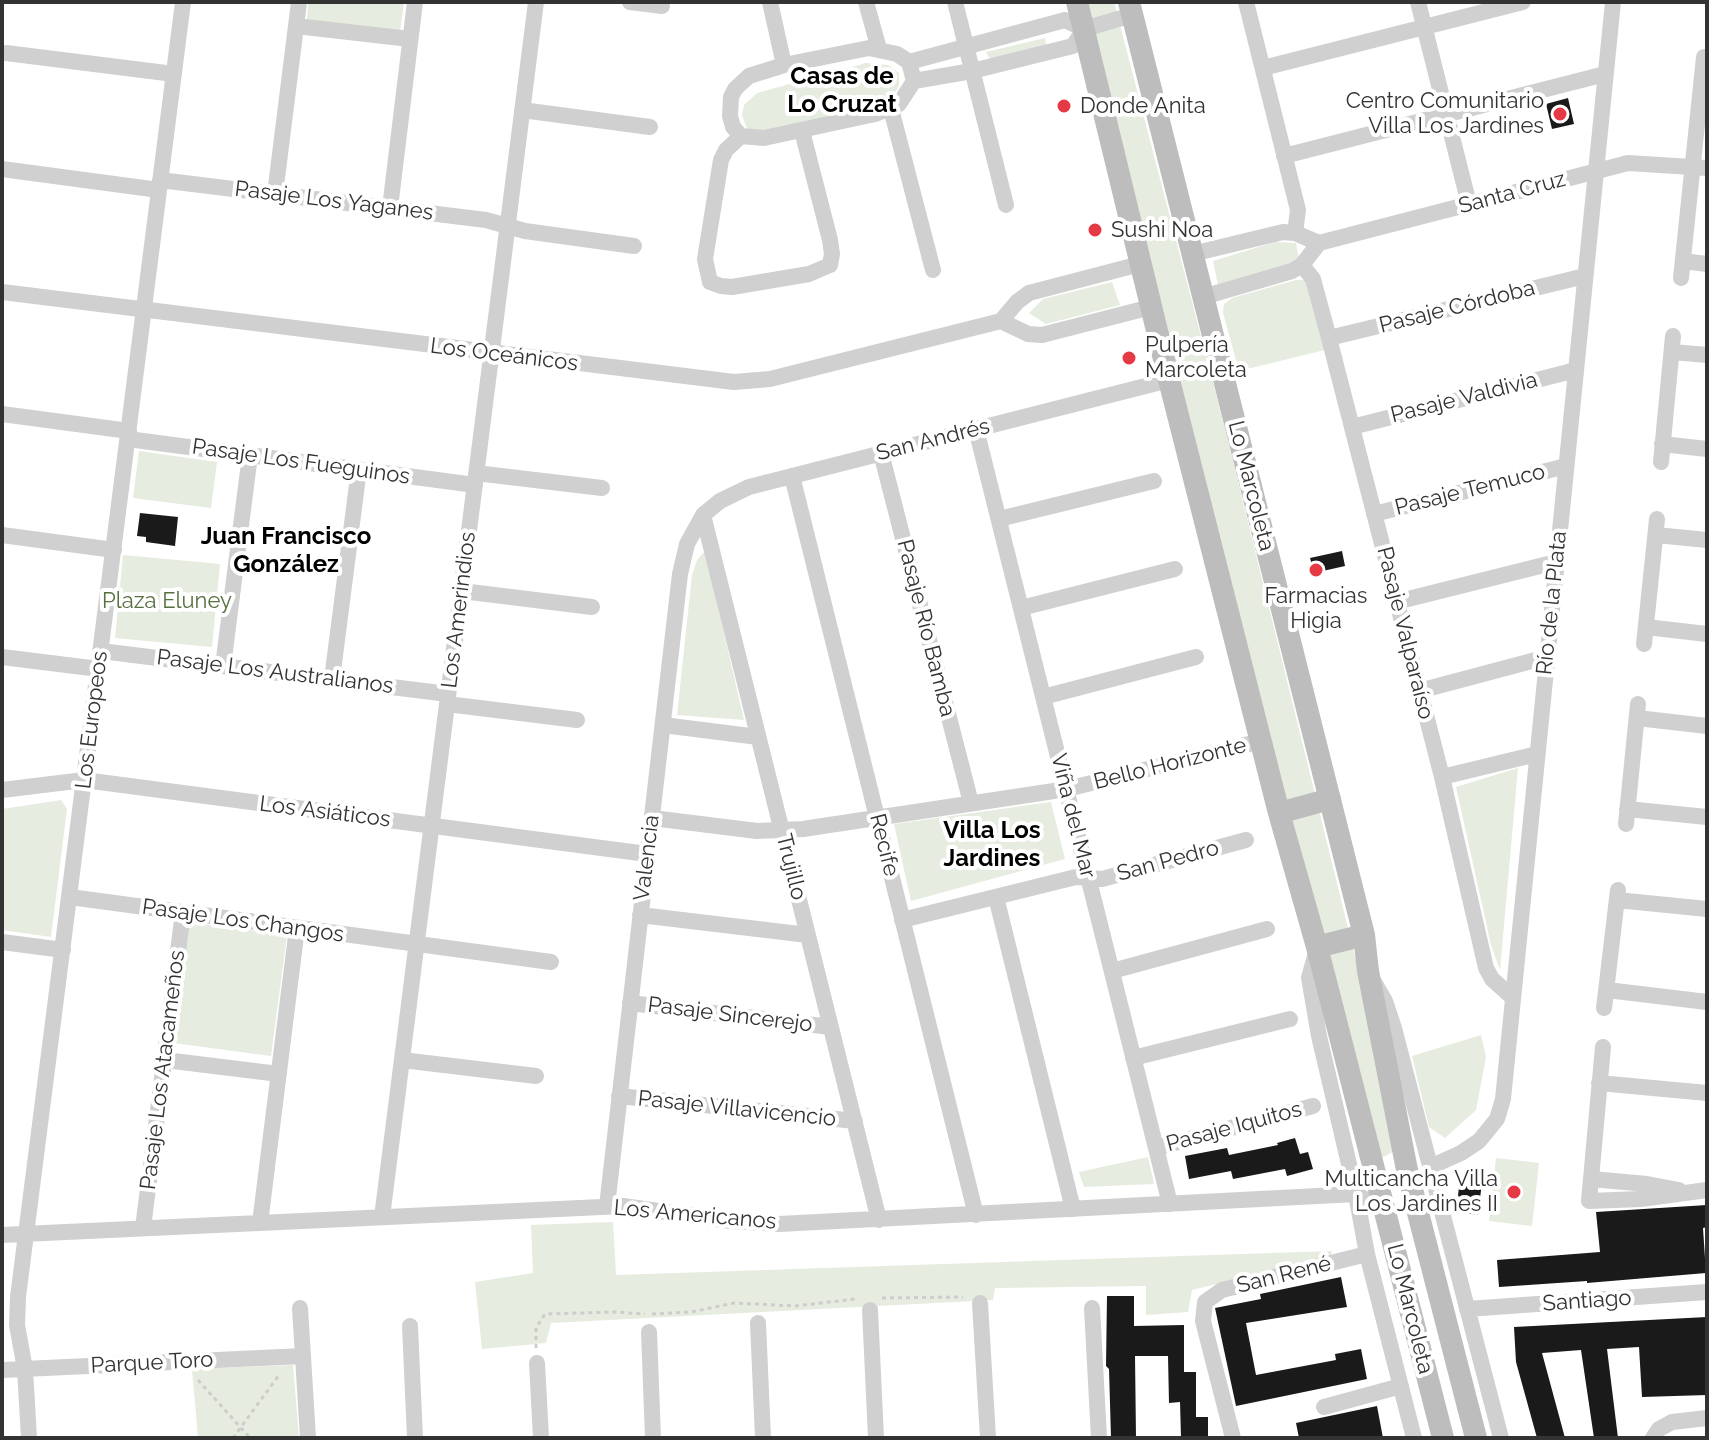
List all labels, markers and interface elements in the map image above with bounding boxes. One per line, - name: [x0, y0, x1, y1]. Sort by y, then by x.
- district label: Casas de Lo Cruzat: [787, 63, 897, 119]
- place label: Centro Comunitario Villa Los Jardines: [1346, 88, 1544, 140]
- place label: Donde Anita: [1080, 93, 1206, 119]
- marker: Donde Anita: [1055, 97, 1073, 115]
- marker: Centro Comunitario Villa Los Jardines: [1551, 105, 1569, 123]
- street label: Santa Cruz: [1456, 166, 1568, 220]
- street label: Pasaje Los Yaganes: [233, 176, 435, 226]
- place label: Sushi Noa: [1111, 217, 1213, 243]
- marker: Sushi Noa: [1086, 221, 1104, 239]
- street label: Pasaje Córdoba: [1376, 275, 1538, 339]
- place label: Pulpería Marcoleta: [1145, 332, 1247, 384]
- street label: Los Oceánicos: [429, 333, 579, 377]
- marker: Pulpería Marcoleta: [1120, 349, 1138, 367]
- street label: Pasaje Valdivia: [1388, 367, 1540, 429]
- street label: San Andrés: [873, 413, 993, 467]
- street label: Lo Marcoleta: [1222, 418, 1280, 554]
- street label: Pasaje Los Fueguinos: [190, 434, 412, 490]
- street label: Pasaje Temuco: [1392, 459, 1548, 521]
- district label: Juan Francisco González: [201, 523, 371, 579]
- street label: Los Amerindios: [436, 530, 482, 690]
- street label: Río de la Plata: [1531, 530, 1573, 676]
- street label: Pasaje Río Bamba: [891, 537, 961, 719]
- street label: Pasaje Valparaíso: [1371, 544, 1439, 722]
- marker: Farmacias Higia: [1307, 561, 1325, 579]
- place label: Farmacias Higia: [1265, 583, 1367, 634]
- park label: Plaza Eluney: [102, 588, 232, 614]
- street label: Pasaje Los Australianos: [155, 644, 395, 700]
- street label: Los Europeos: [70, 650, 114, 790]
- street label: Bello Horizonte: [1091, 732, 1249, 796]
- street label: Viña del Mar: [1045, 751, 1101, 881]
- street label: Los Asiáticos: [258, 791, 392, 833]
- street label: Recife: [863, 811, 905, 879]
- street label: Valencia: [629, 814, 665, 902]
- district label: Villa Los Jardines: [943, 817, 1041, 873]
- street label: Trujillo: [770, 831, 812, 903]
- street label: San Pedro: [1114, 835, 1222, 887]
- street label: Pasaje Los Changos: [140, 894, 346, 948]
- street label: Pasaje Los Atacameños: [135, 949, 191, 1191]
- street label: Pasaje Sincerejo: [646, 992, 814, 1038]
- street label: Pasaje Villavicencio: [637, 1085, 837, 1133]
- street label: Pasaje Iquitos: [1163, 1096, 1305, 1158]
- place label: Multicancha Villa Los Jardines II: [1324, 1166, 1498, 1218]
- marker: Multicancha Villa Los Jardines II: [1505, 1183, 1523, 1201]
- street label: Los Americanos: [613, 1195, 777, 1235]
- street label: Lo Marcoleta: [1381, 1241, 1439, 1377]
- street label: San René: [1234, 1251, 1334, 1299]
- street label: Santiago: [1542, 1285, 1632, 1317]
- street label: Parque Toro: [90, 1347, 214, 1379]

